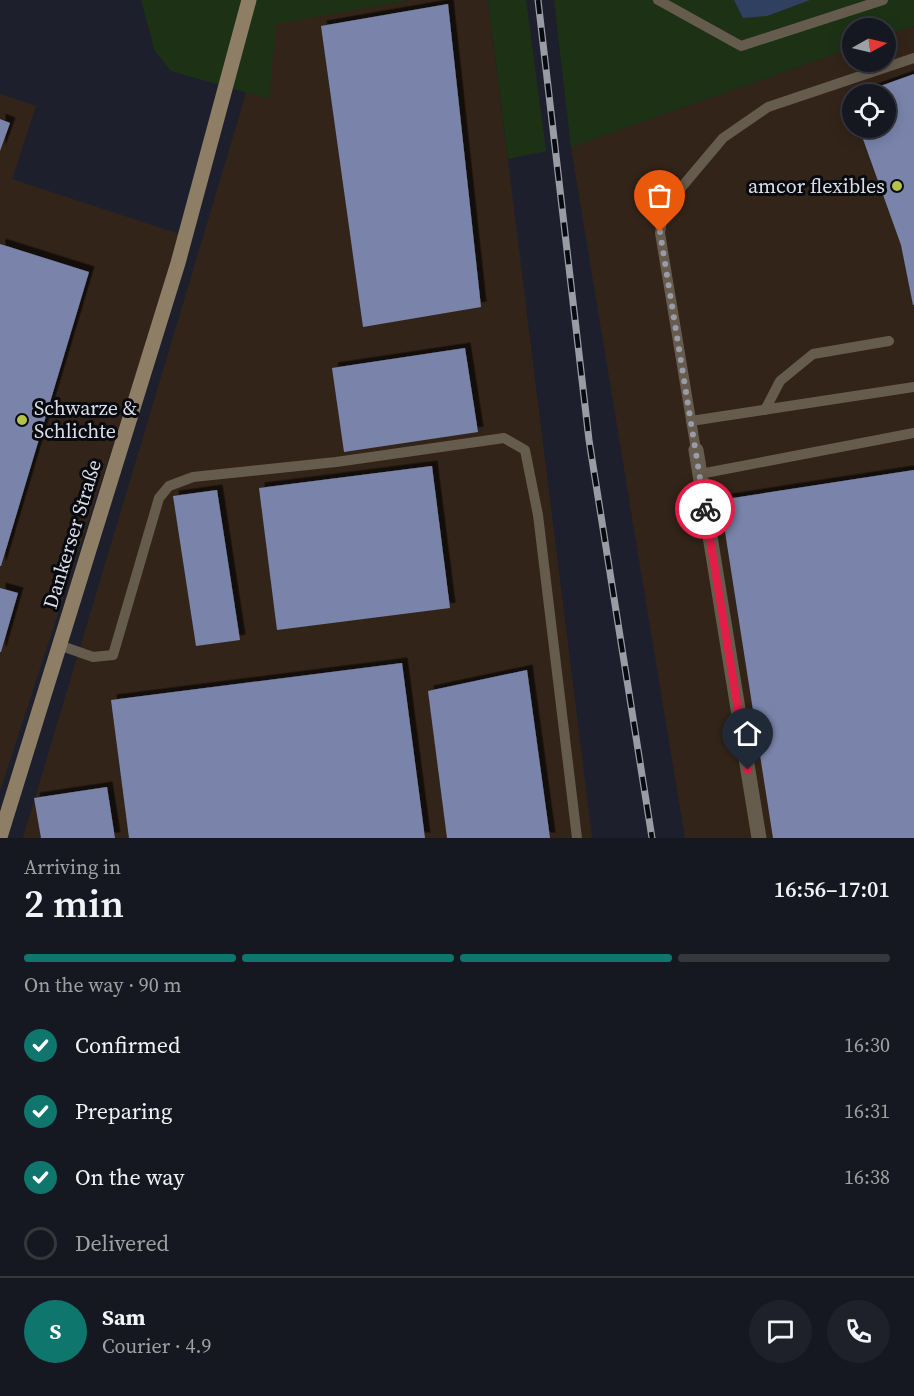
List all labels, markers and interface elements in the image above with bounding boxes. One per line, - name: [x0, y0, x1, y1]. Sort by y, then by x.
- north arrow: [842, 18, 896, 72]
- map controls: [842, 18, 896, 138]
- button: locate: [842, 84, 896, 138]
- pin: [634, 170, 685, 232]
- place label: amcor flexibles: [748, 172, 885, 200]
- icon: bag: [643, 179, 676, 212]
- marker: amcor flexibles: [890, 179, 904, 193]
- place label: Schwarze & Schlichte: [34, 394, 137, 445]
- marker: Schwarze & Schlichte: [15, 413, 29, 427]
- street label: Dankerser Straße: [36, 456, 108, 612]
- courier: [675, 479, 735, 539]
- icon: bike: [689, 493, 722, 526]
- pin: [722, 708, 773, 770]
- icon: home: [731, 717, 764, 750]
- text: Arriving in: [24, 853, 121, 881]
- text: 16:56–17:01: [774, 874, 890, 904]
- text: 2 min: [24, 877, 124, 930]
- text: On the way · 90 m: [24, 971, 181, 999]
- icon: check: [24, 1029, 57, 1062]
- text: Confirmed: [75, 1030, 180, 1060]
- text: 16:30: [844, 1031, 890, 1059]
- icon: check: [24, 1095, 57, 1128]
- text: Preparing: [75, 1096, 172, 1126]
- text: 16:31: [844, 1097, 890, 1125]
- icon: check: [24, 1161, 57, 1194]
- text: On the way: [75, 1162, 184, 1192]
- text: 16:38: [844, 1163, 890, 1191]
- text: Delivered: [75, 1228, 169, 1258]
- button: chat: [749, 1300, 812, 1363]
- button: phone: [827, 1300, 890, 1363]
- text: Sam: [102, 1302, 146, 1332]
- text: S: [50, 1316, 61, 1346]
- text: Courier · 4.9: [102, 1332, 211, 1360]

